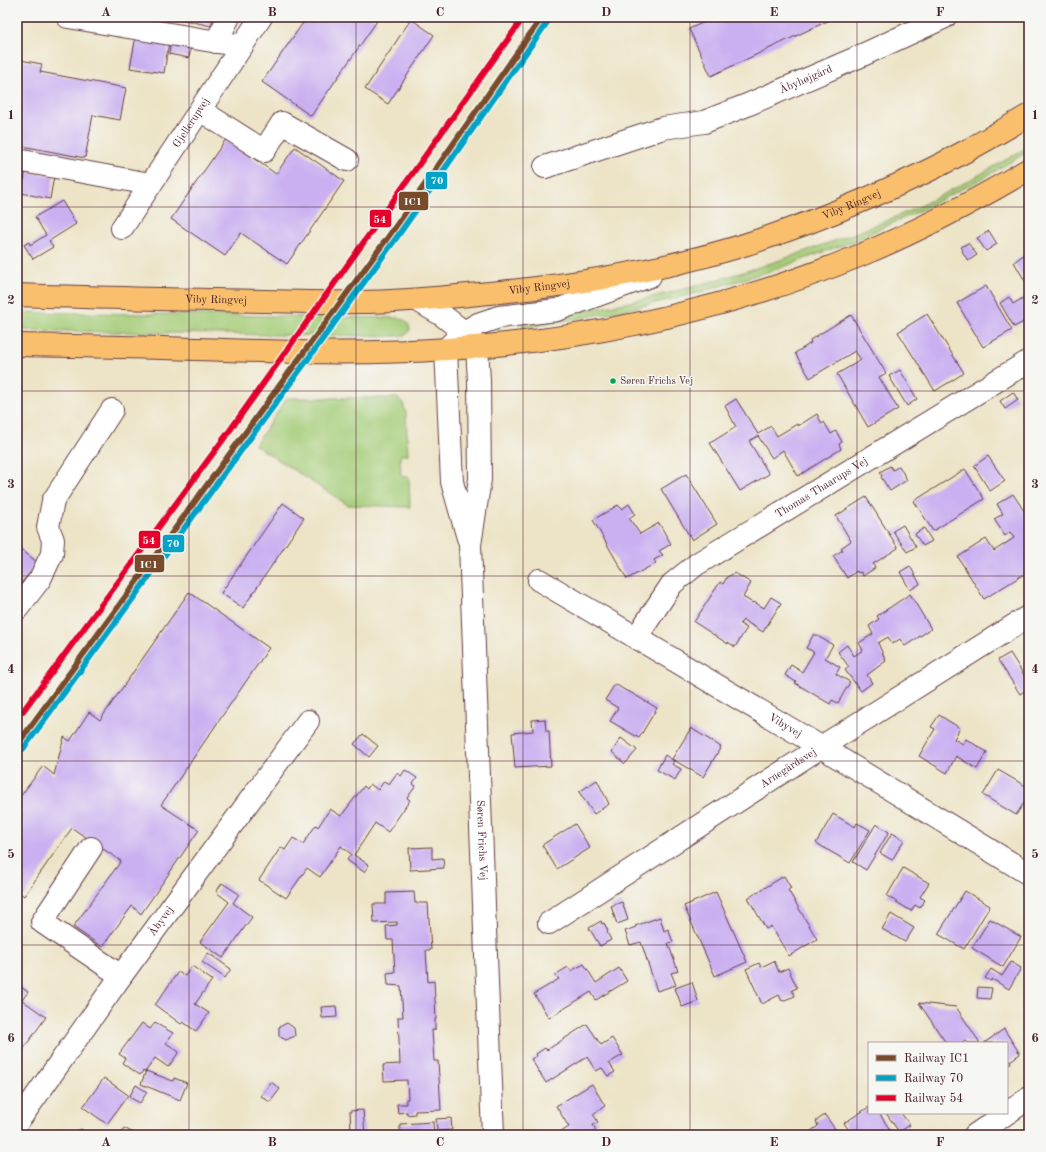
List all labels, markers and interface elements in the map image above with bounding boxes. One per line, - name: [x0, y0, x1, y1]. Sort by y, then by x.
- text: A: [101, 6, 111, 19]
- text: B: [267, 6, 277, 19]
- text: C: [436, 6, 444, 19]
- text: D: [601, 6, 611, 19]
- text: E: [770, 6, 779, 19]
- text: F: [936, 6, 945, 19]
- street label: Åbyhøjgård: [776, 63, 834, 96]
- street label: Gjellerupvej: [171, 96, 212, 150]
- text: 1: [7, 109, 15, 122]
- text: 1: [1031, 109, 1039, 122]
- line badge: 70: [425, 171, 448, 190]
- text: 70: [431, 176, 443, 187]
- street label: Viby Ringvej: [821, 188, 882, 222]
- line badge: IC1: [398, 191, 429, 211]
- text: IC1: [404, 197, 422, 208]
- line badge: 54: [369, 209, 392, 228]
- text: 54: [374, 215, 386, 226]
- street label: Viby Ringvej: [508, 278, 571, 297]
- text: 2: [7, 294, 15, 307]
- street label: Viby Ringvej: [185, 294, 247, 306]
- text: 2: [1031, 294, 1039, 307]
- marker: Søren Frichs Vej: [608, 376, 618, 386]
- place label: Søren Frichs Vej: [620, 376, 693, 386]
- street label: Thomas Thaarups Vej: [774, 455, 870, 520]
- text: 3: [7, 478, 15, 491]
- text: 3: [1031, 478, 1039, 491]
- line badge: 54: [138, 530, 161, 549]
- line badge: 70: [162, 534, 185, 553]
- text: 54: [143, 536, 155, 547]
- text: 70: [167, 539, 179, 550]
- line badge: IC1: [134, 554, 165, 573]
- text: IC1: [140, 560, 158, 571]
- text: 4: [7, 663, 15, 676]
- text: 4: [1031, 663, 1039, 676]
- street label: Vibyvej: [767, 712, 804, 740]
- street label: Arnegårdsvej: [758, 746, 818, 790]
- street label: Søren Frichs Vej: [474, 800, 489, 881]
- text: 5: [7, 848, 15, 861]
- text: 5: [1031, 848, 1039, 861]
- street label: Åbyvej: [144, 904, 176, 938]
- text: 6: [7, 1032, 15, 1045]
- text: 6: [1031, 1032, 1039, 1045]
- legend: [868, 1042, 1008, 1114]
- text: Railway IC1: [904, 1053, 969, 1065]
- text: Railway 70: [904, 1073, 963, 1085]
- text: Railway 54: [904, 1092, 963, 1105]
- text: A: [101, 1136, 111, 1149]
- text: B: [267, 1136, 277, 1149]
- text: C: [436, 1136, 444, 1149]
- text: D: [601, 1136, 611, 1149]
- text: E: [770, 1136, 779, 1149]
- text: F: [936, 1136, 945, 1149]

